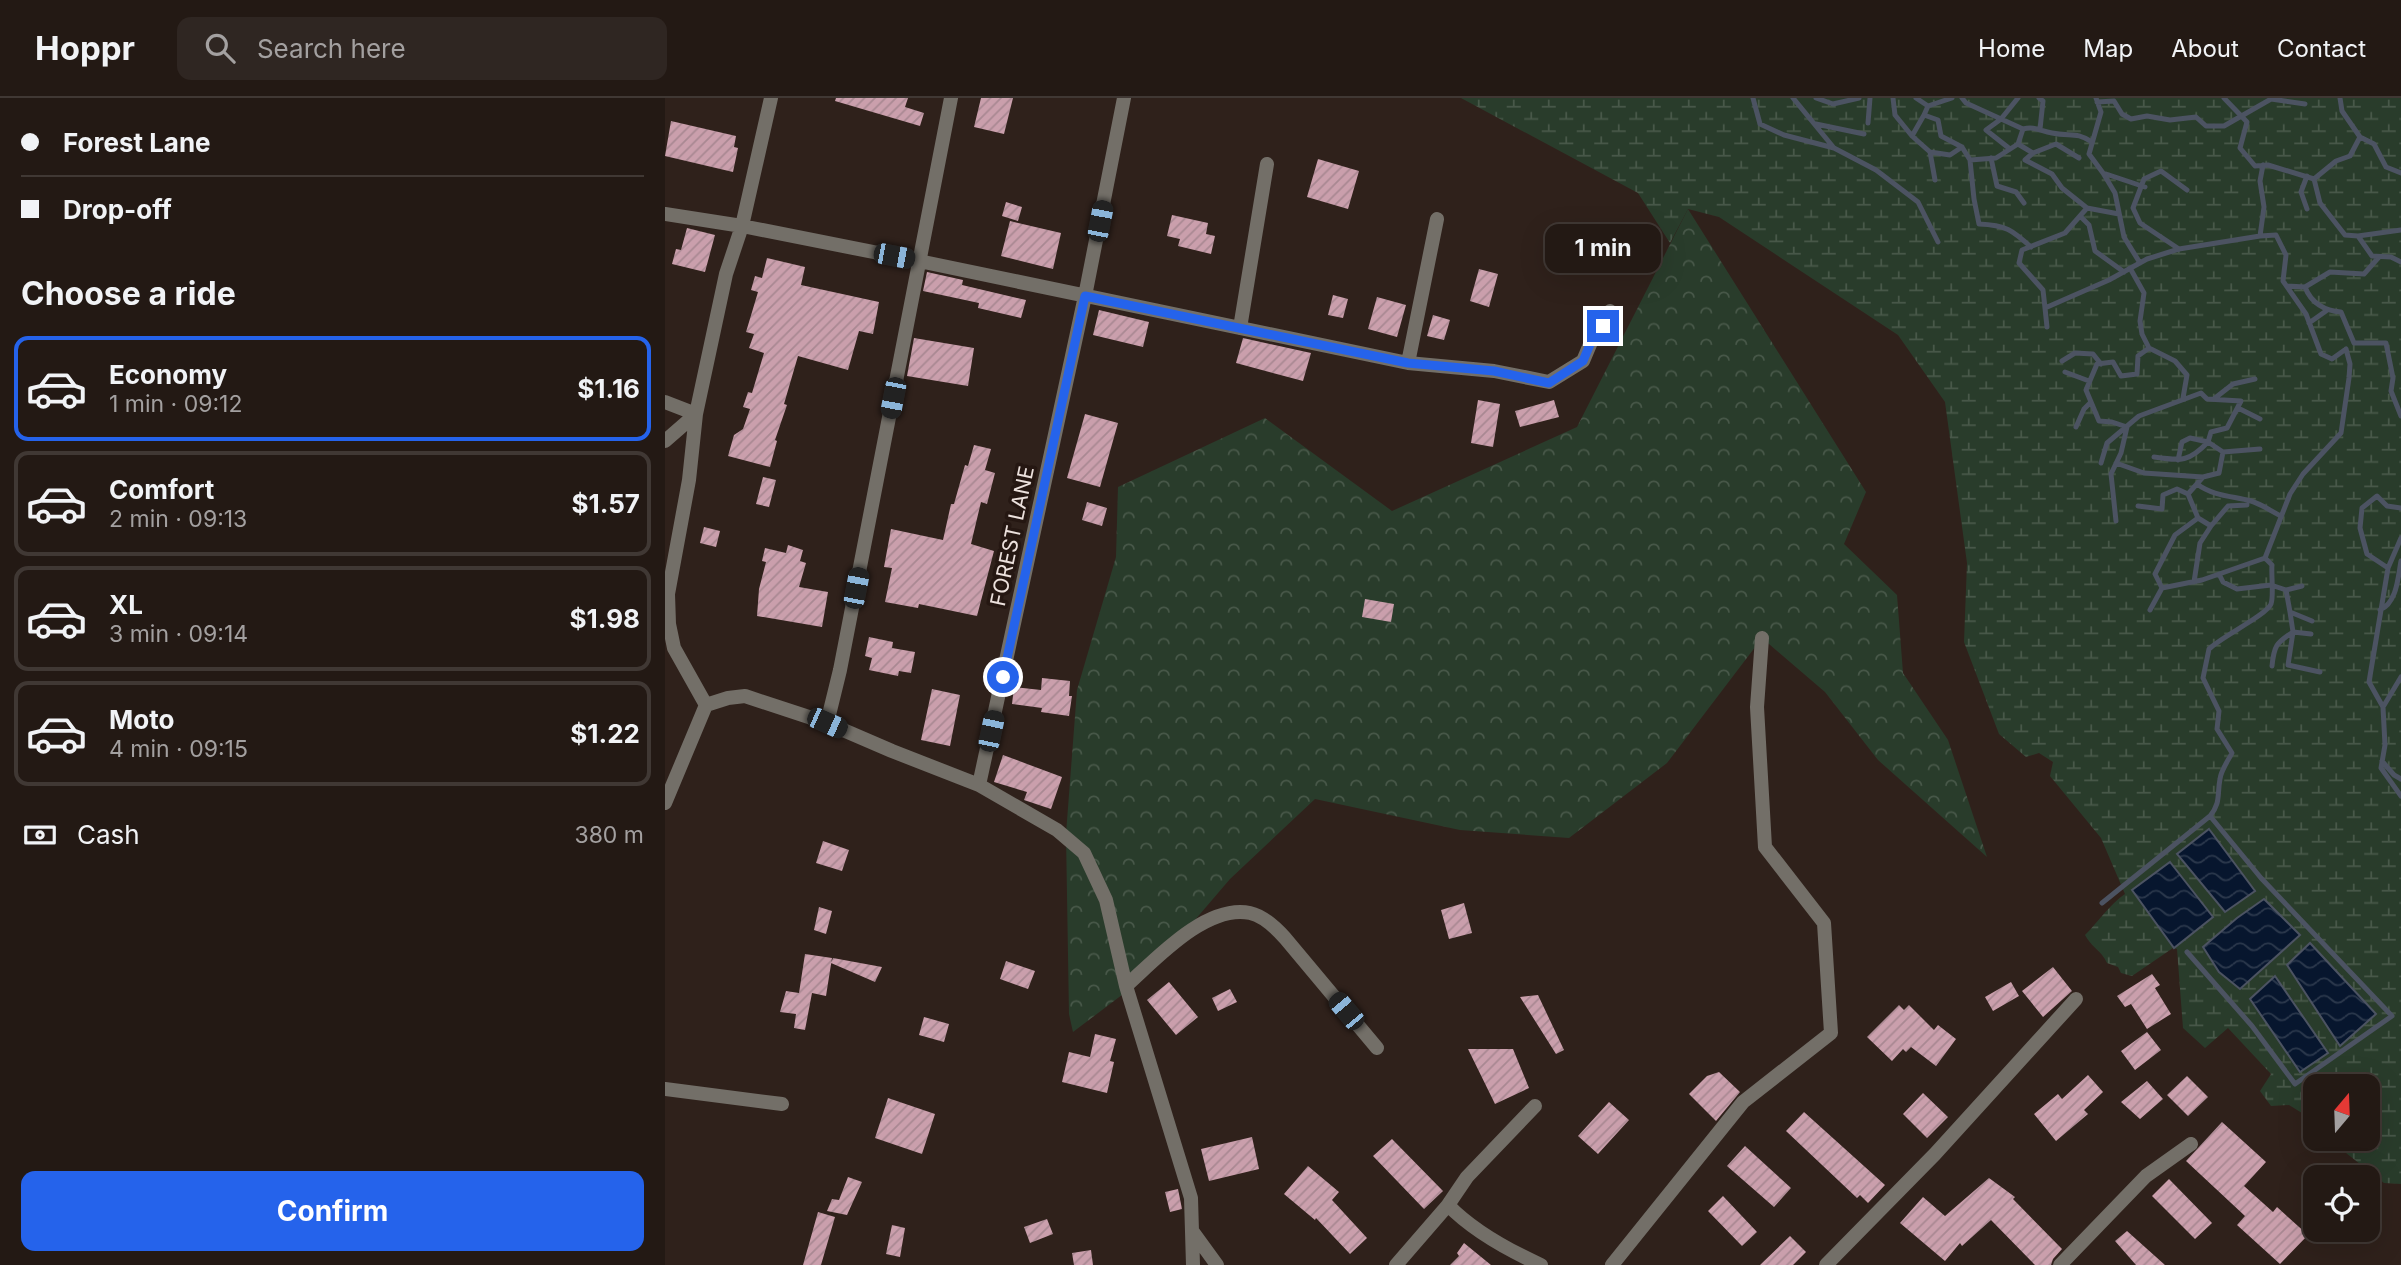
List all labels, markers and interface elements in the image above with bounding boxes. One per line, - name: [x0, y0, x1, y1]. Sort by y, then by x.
- search box: [177, 17, 667, 80]
- text: Hoppr: [35, 28, 135, 68]
- icon: search: [201, 29, 239, 67]
- text: Search here: [257, 33, 406, 64]
- text: Home: [1978, 34, 2045, 63]
- text: Map: [2083, 34, 2133, 63]
- text: About: [2171, 34, 2239, 63]
- text: Contact: [2277, 34, 2366, 63]
- text: Forest Lane: [63, 127, 211, 158]
- text: Drop-off: [63, 194, 172, 225]
- car: [1086, 198, 1115, 244]
- callout: 1 min: [1545, 224, 1661, 274]
- text: 1 min: [1575, 234, 1631, 262]
- car: [872, 242, 917, 270]
- text: Choose a ride: [21, 274, 236, 313]
- route end: [1587, 310, 1619, 342]
- icon: car: [25, 357, 88, 420]
- text: Economy: [109, 359, 227, 390]
- text: $1.16: [577, 373, 640, 404]
- car: [879, 375, 908, 421]
- text: 1 min · 09:12: [109, 390, 242, 418]
- street label: FOREST LANE: [985, 464, 1039, 608]
- icon: car: [25, 472, 88, 535]
- text: Comfort: [109, 474, 214, 505]
- text: $1.57: [572, 488, 640, 519]
- text: 2 min · 09:13: [109, 505, 247, 533]
- car: [842, 565, 871, 611]
- icon: car: [25, 587, 88, 650]
- text: XL: [109, 589, 143, 620]
- text: $1.98: [570, 603, 640, 634]
- text: 3 min · 09:14: [109, 620, 248, 648]
- route start: [987, 661, 1019, 693]
- icon: car: [25, 702, 88, 765]
- text: Moto: [109, 704, 174, 735]
- car: [804, 705, 851, 741]
- car: [977, 708, 1006, 754]
- text: $1.22: [570, 718, 640, 749]
- text: 4 min · 09:15: [109, 735, 248, 763]
- icon: cash: [21, 816, 59, 854]
- text: Cash: [77, 819, 140, 850]
- text: 380 m: [574, 821, 644, 849]
- car: [1325, 988, 1368, 1034]
- north arrow: [2303, 1074, 2380, 1152]
- map controls: [2303, 1074, 2380, 1242]
- button: locate: [2303, 1165, 2380, 1242]
- button: Confirm: [21, 1171, 644, 1251]

